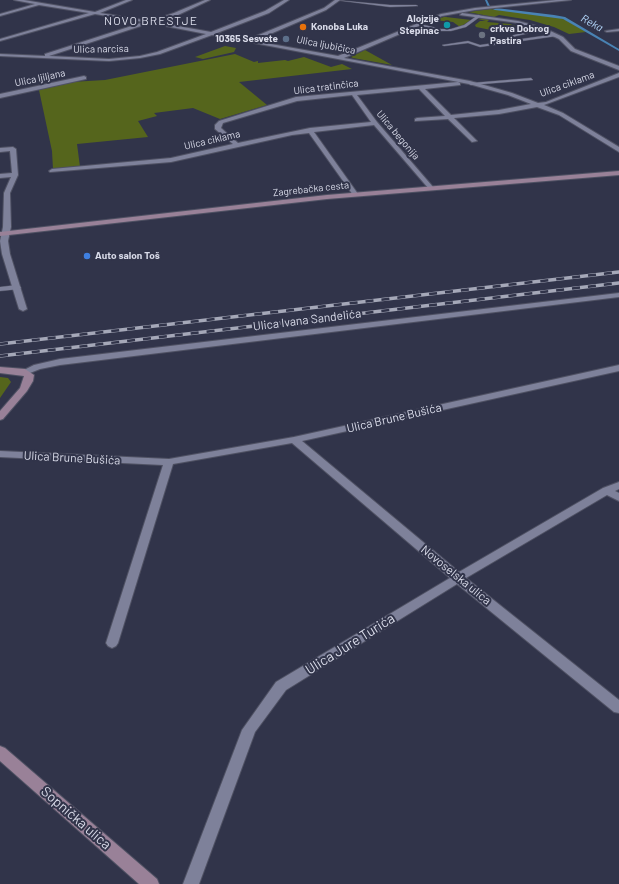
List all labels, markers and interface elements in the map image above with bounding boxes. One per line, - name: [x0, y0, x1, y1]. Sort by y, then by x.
- water label: Reka: [579, 11, 605, 35]
- place label: Alojzije Stepinac: [400, 13, 439, 36]
- district label: NOVO BRESTJE: [104, 14, 198, 28]
- marker: Alojzije Stepinac: [442, 20, 452, 30]
- place label: Konoba Luka: [311, 21, 368, 33]
- marker: Konoba Luka: [298, 22, 308, 32]
- place label: crkva Dobrog Pastira: [490, 23, 549, 46]
- marker: crkva Dobrog Pastira: [477, 30, 487, 40]
- place label: 10365 Sesvete: [215, 33, 278, 45]
- street label: Ulica ljubičica: [295, 33, 357, 57]
- marker: 10365 Sesvete: [281, 34, 291, 44]
- street label: Ulica narcisa: [73, 43, 129, 55]
- street label: Ulica ljiljana: [14, 67, 66, 89]
- street label: Ulica ciklama: [538, 69, 596, 99]
- street label: Ulica tratinčica: [293, 77, 359, 97]
- street label: Ulica begonija: [374, 108, 422, 162]
- street label: Ulica ciklama: [183, 128, 241, 152]
- street label: Zagrebačka cesta: [272, 179, 350, 199]
- place label: Auto salon Toš: [95, 250, 160, 262]
- marker: Auto salon Toš: [82, 251, 92, 261]
- street label: Ulica Ivana Sandelića: [252, 306, 362, 334]
- street label: Ulica Brune Bušića: [345, 400, 443, 436]
- street label: Ulica Brune Bušića: [23, 448, 121, 468]
- street label: Novoselska ulica: [418, 542, 494, 608]
- street label: Ulica Jure Turića: [302, 610, 398, 678]
- street label: Sopnička ulica: [37, 783, 115, 853]

